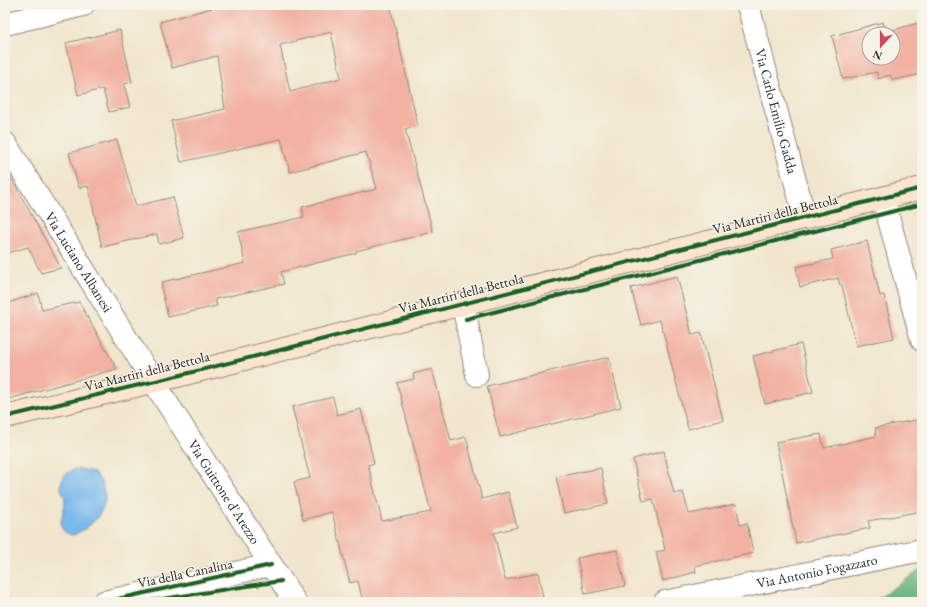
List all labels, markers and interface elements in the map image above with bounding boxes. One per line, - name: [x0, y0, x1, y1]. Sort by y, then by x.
- north arrow: [861, 26, 901, 66]
- street label: Via Carlo Emilio Gadda: [751, 47, 802, 176]
- text: N: [871, 47, 884, 63]
- street label: Via Martiri della Bettola: [711, 190, 840, 238]
- street label: Via Luciano Albanesi: [41, 208, 117, 316]
- street label: Via Martiri della Bettola: [397, 269, 526, 317]
- street label: Via Martiri della Bettola: [83, 347, 212, 395]
- street label: Via Guittone d'Arezzo: [184, 436, 264, 548]
- street label: Via Antonio Fogazzaro: [755, 550, 879, 592]
- street label: Via della Canalina: [136, 554, 235, 592]

